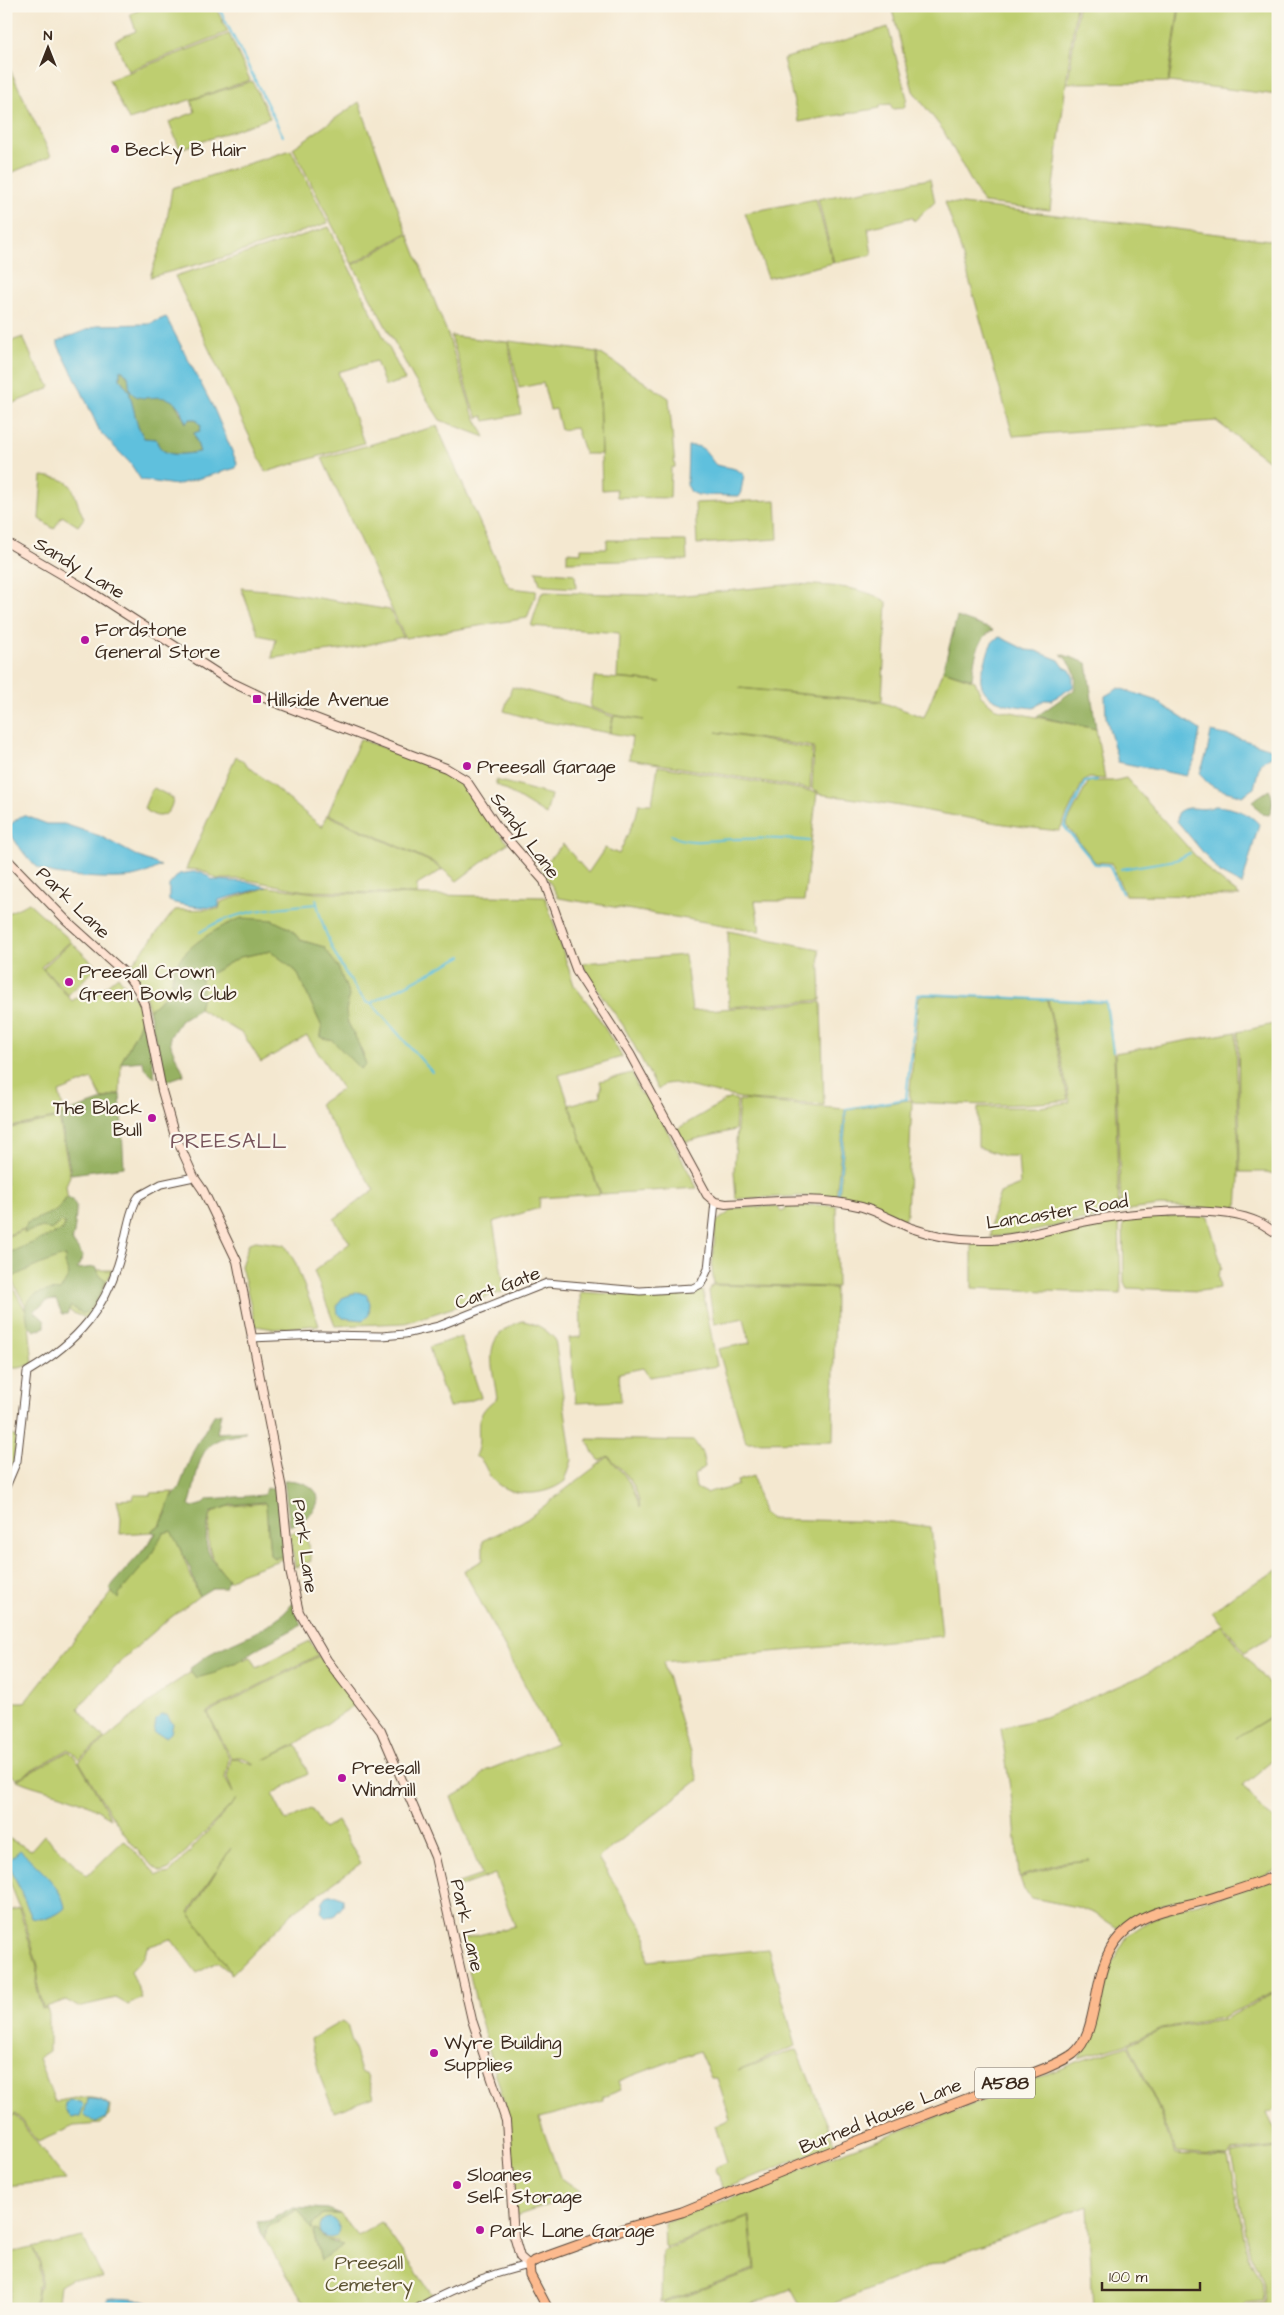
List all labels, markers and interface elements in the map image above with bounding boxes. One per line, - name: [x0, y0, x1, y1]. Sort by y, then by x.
- north arrow: [22, 22, 72, 72]
- text: N: [44, 26, 53, 46]
- place label: Becky B Hair: [125, 137, 247, 165]
- marker: Becky B Hair: [109, 143, 121, 155]
- street label: Sandy Lane: [28, 531, 130, 607]
- place label: Fordstone General Store: [95, 617, 220, 666]
- marker: Fordstone General Store: [79, 634, 91, 646]
- place label: Hillside Avenue: [267, 687, 389, 714]
- marker: Hillside Avenue: [251, 693, 263, 705]
- place label: Preesall Garage: [477, 754, 616, 782]
- marker: Preesall Garage: [461, 760, 473, 772]
- street label: Sandy Lane: [483, 787, 566, 885]
- street label: Park Lane: [30, 861, 116, 945]
- place label: Preesall Crown Green Bowls Club: [79, 959, 237, 1008]
- marker: Preesall Crown Green Bowls Club: [63, 976, 75, 988]
- place label: The Black Bull: [53, 1095, 142, 1144]
- marker: The Black Bull: [146, 1112, 158, 1124]
- district label: PREESALL: [170, 1127, 288, 1156]
- street label: Lancaster Road: [984, 1188, 1130, 1237]
- street label: Cart Gate: [451, 1260, 544, 1317]
- street label: Park Lane: [285, 1498, 324, 1595]
- place label: Preesall Windmill: [352, 1755, 420, 1804]
- marker: Preesall Windmill: [336, 1772, 348, 1784]
- street label: Park Lane: [443, 1876, 490, 1974]
- place label: Wyre Building Supplies: [444, 2030, 562, 2079]
- marker: Wyre Building Supplies: [428, 2047, 440, 2059]
- road number: A588: [975, 2068, 1035, 2098]
- street label: Burned House Lane: [795, 2072, 966, 2161]
- place label: Sloanes Self Storage: [467, 2162, 582, 2212]
- marker: Sloanes Self Storage: [451, 2179, 463, 2191]
- place label: Park Lane Garage: [490, 2218, 655, 2246]
- marker: Park Lane Garage: [474, 2224, 486, 2236]
- park label: Preesall Cemetery: [325, 2250, 413, 2300]
- scale bar: [1102, 2260, 1199, 2292]
- text: 100 m: [1109, 2267, 1148, 2288]

